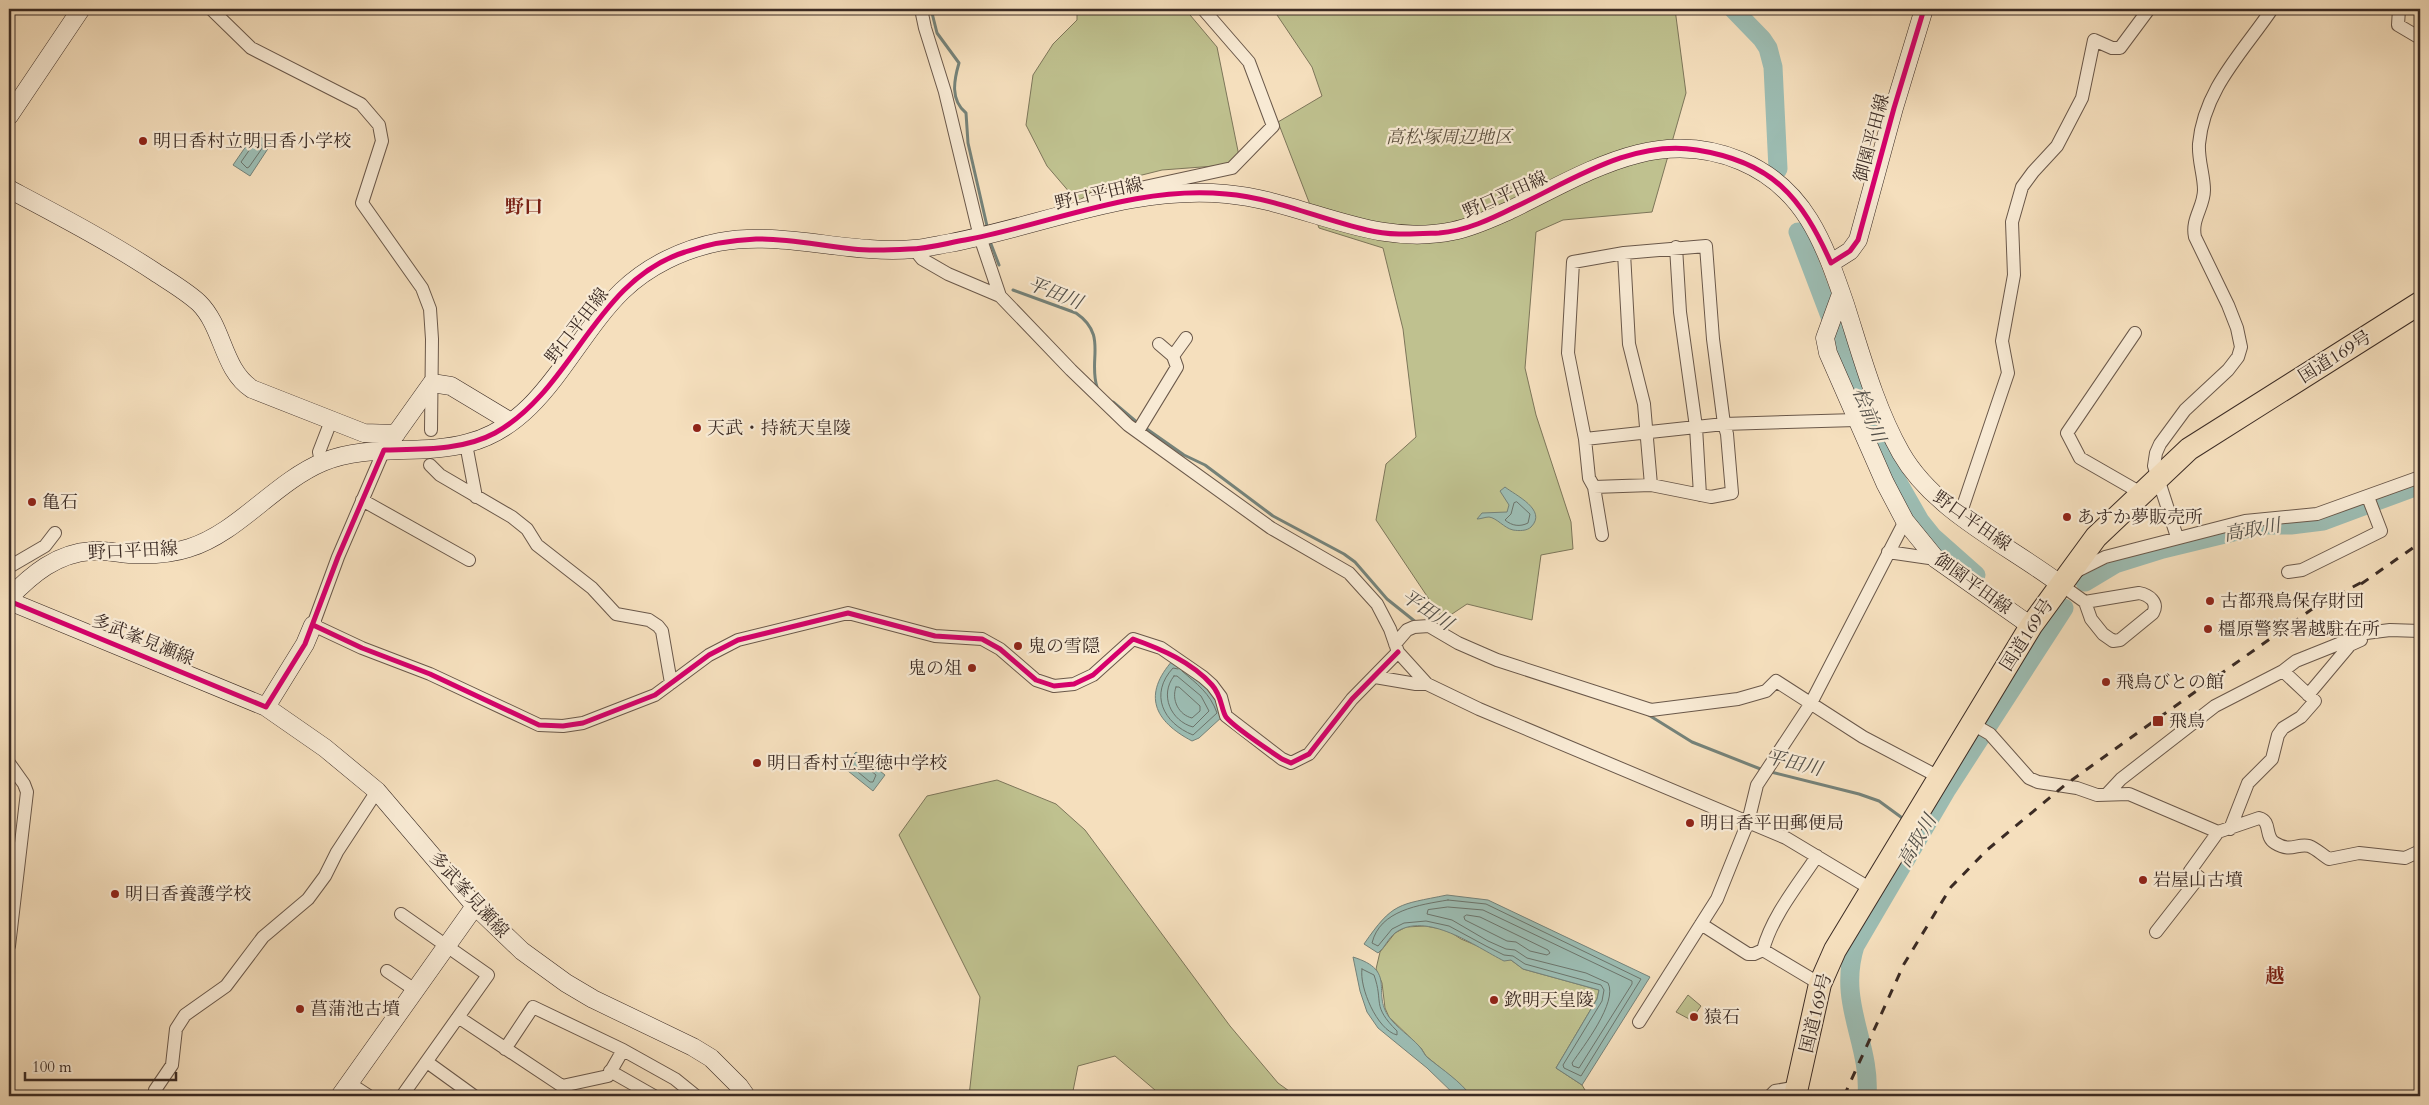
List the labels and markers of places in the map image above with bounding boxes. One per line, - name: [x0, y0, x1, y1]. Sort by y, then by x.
- place label: 明日香村立明日香小学校: [153, 129, 351, 154]
- marker: 明日香村立明日香小学校: [137, 135, 149, 147]
- place label: 天武・持統天皇陵: [707, 416, 851, 441]
- marker: 天武・持統天皇陵: [691, 422, 703, 434]
- place label: 亀石: [42, 490, 78, 515]
- marker: 亀石: [26, 496, 38, 508]
- place label: あすか夢販売所: [2077, 505, 2203, 530]
- marker: あすか夢販売所: [2061, 511, 2073, 523]
- place label: 古都飛鳥保存財団: [2220, 589, 2364, 614]
- marker: 古都飛鳥保存財団: [2204, 595, 2216, 607]
- place label: 橿原警察署越駐在所: [2218, 617, 2380, 642]
- marker: 橿原警察署越駐在所: [2202, 623, 2214, 635]
- place label: 鬼の雪隠: [1028, 634, 1100, 659]
- marker: 鬼の雪隠: [1012, 640, 1024, 652]
- place label: 鬼の俎: [908, 656, 962, 681]
- marker: 鬼の俎: [966, 662, 978, 674]
- place label: 飛鳥びとの館: [2116, 670, 2224, 695]
- marker: 飛鳥びとの館: [2100, 676, 2112, 688]
- place label: 飛鳥: [2169, 709, 2205, 734]
- marker: 飛鳥: [2151, 714, 2165, 728]
- place label: 明日香村立聖徳中学校: [767, 751, 947, 776]
- marker: 明日香村立聖徳中学校: [751, 757, 763, 769]
- place label: 明日香平田郵便局: [1700, 811, 1844, 836]
- marker: 明日香平田郵便局: [1684, 817, 1696, 829]
- place label: 岩屋山古墳: [2153, 868, 2243, 893]
- marker: 岩屋山古墳: [2137, 874, 2149, 886]
- place label: 明日香養護学校: [125, 882, 251, 907]
- marker: 明日香養護学校: [109, 888, 121, 900]
- place label: 欽明天皇陵: [1504, 988, 1594, 1013]
- marker: 欽明天皇陵: [1488, 994, 1500, 1006]
- place label: 菖蒲池古墳: [310, 997, 400, 1022]
- marker: 菖蒲池古墳: [294, 1003, 306, 1015]
- place label: 猿石: [1704, 1005, 1740, 1030]
- marker: 猿石: [1688, 1011, 1700, 1023]

